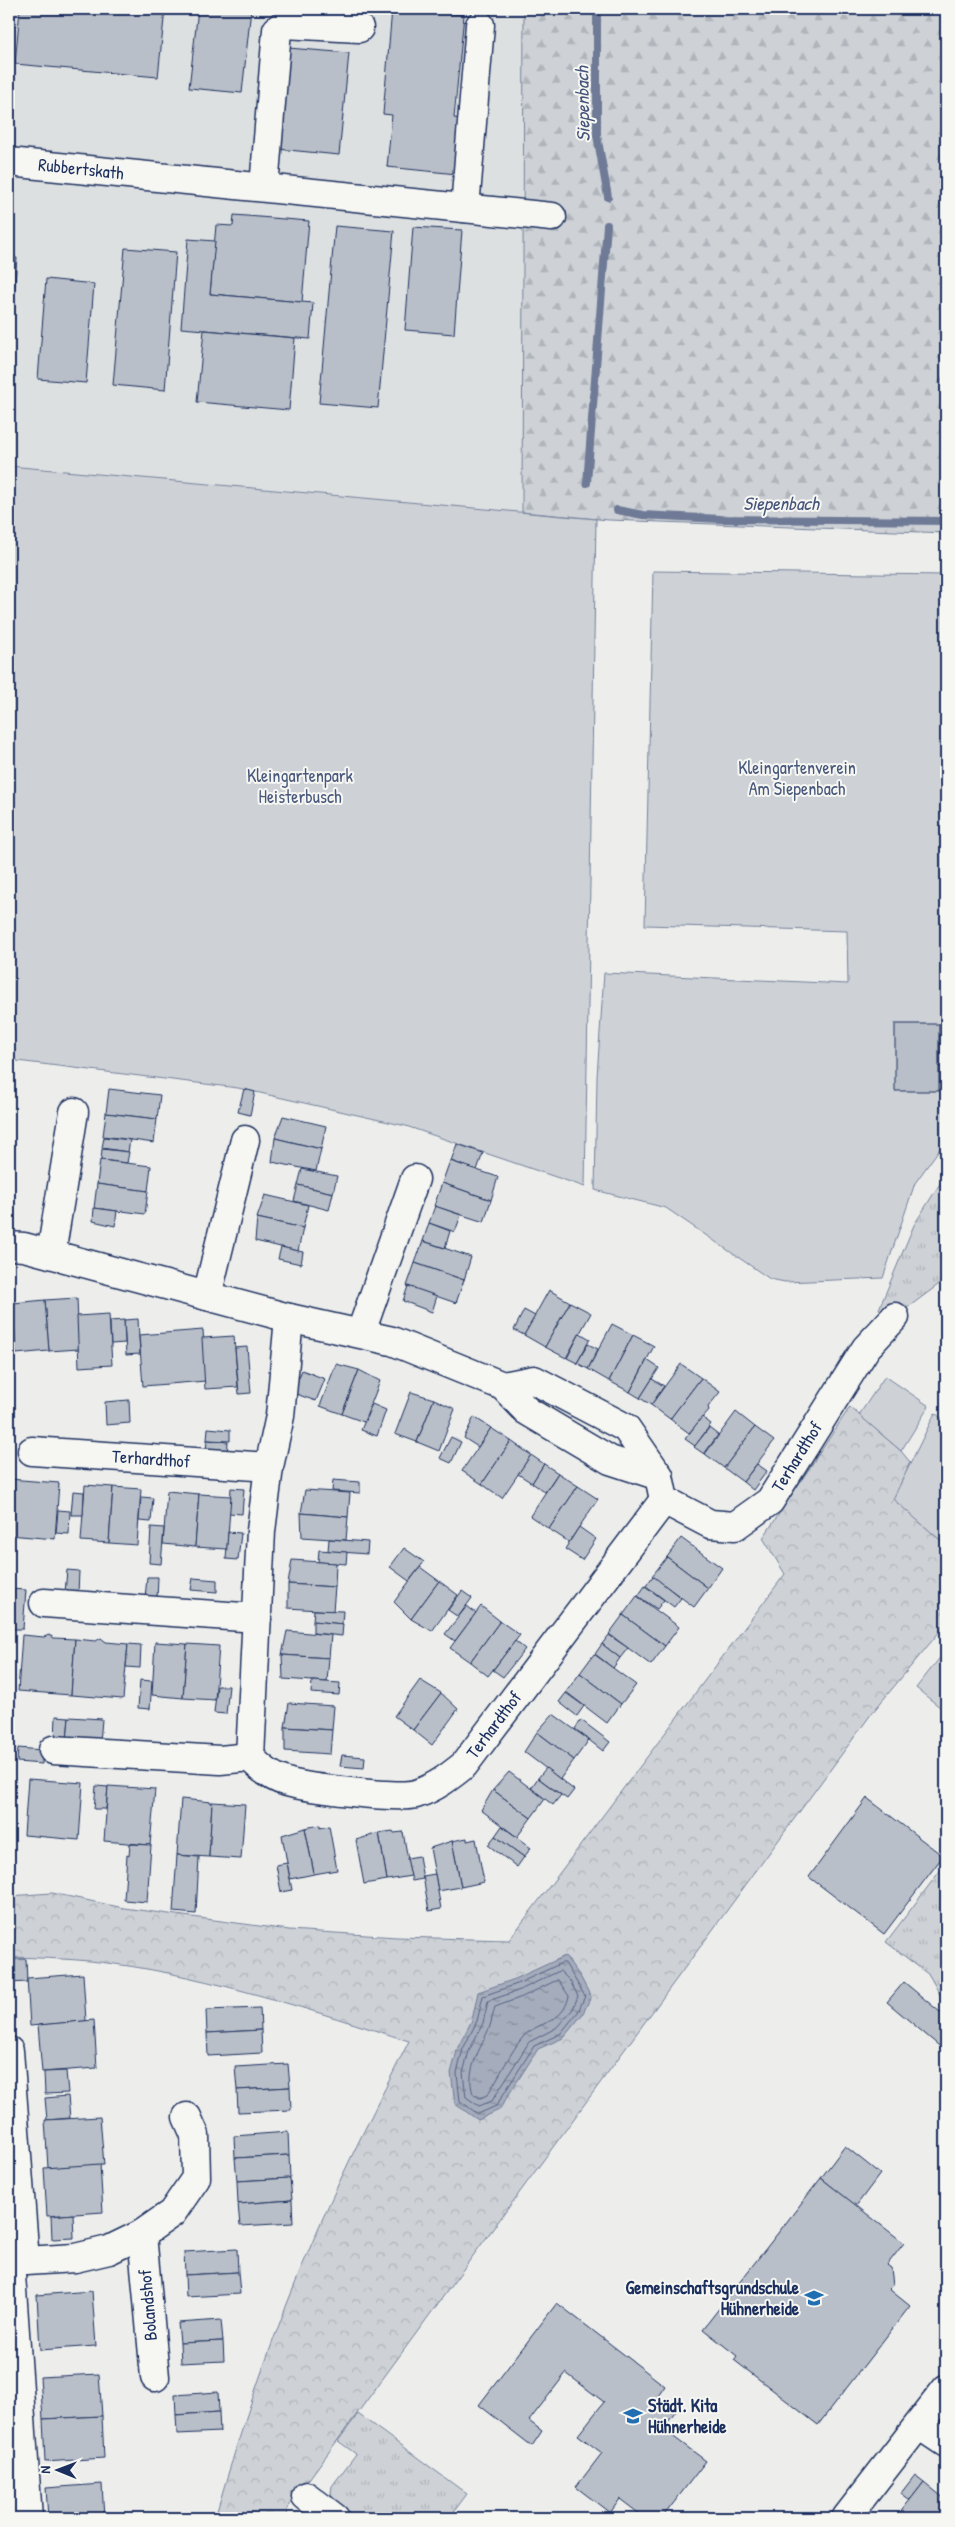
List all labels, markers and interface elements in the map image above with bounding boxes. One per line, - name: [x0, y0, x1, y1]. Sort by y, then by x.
- water label: Siepenbach: [568, 64, 596, 142]
- street label: Rubbertskath: [37, 152, 125, 185]
- water label: Siepenbach: [743, 490, 821, 516]
- park label: Kleingartenverein Am Siepenbach: [738, 755, 856, 801]
- park label: Kleingartenpark Heisterbusch: [247, 763, 354, 809]
- street label: Terhardthof: [765, 1416, 828, 1497]
- street label: Terhardthof: [111, 1443, 192, 1474]
- street label: Terhardthof: [460, 1685, 528, 1764]
- street label: Bolandshof: [132, 2268, 163, 2342]
- place label: Gemeinschaftsgrundschule Hühnerheide: [626, 2275, 800, 2321]
- school or university icon: Gemeinschaftsgrundschule Hühnerheide: [803, 2287, 825, 2309]
- place label: Städt. Kita Hühnerheide: [648, 2393, 727, 2439]
- school or university icon: Städt. Kita Hühnerheide: [622, 2405, 644, 2427]
- north arrow: [32, 2444, 82, 2494]
- text: N: [35, 2465, 54, 2474]

